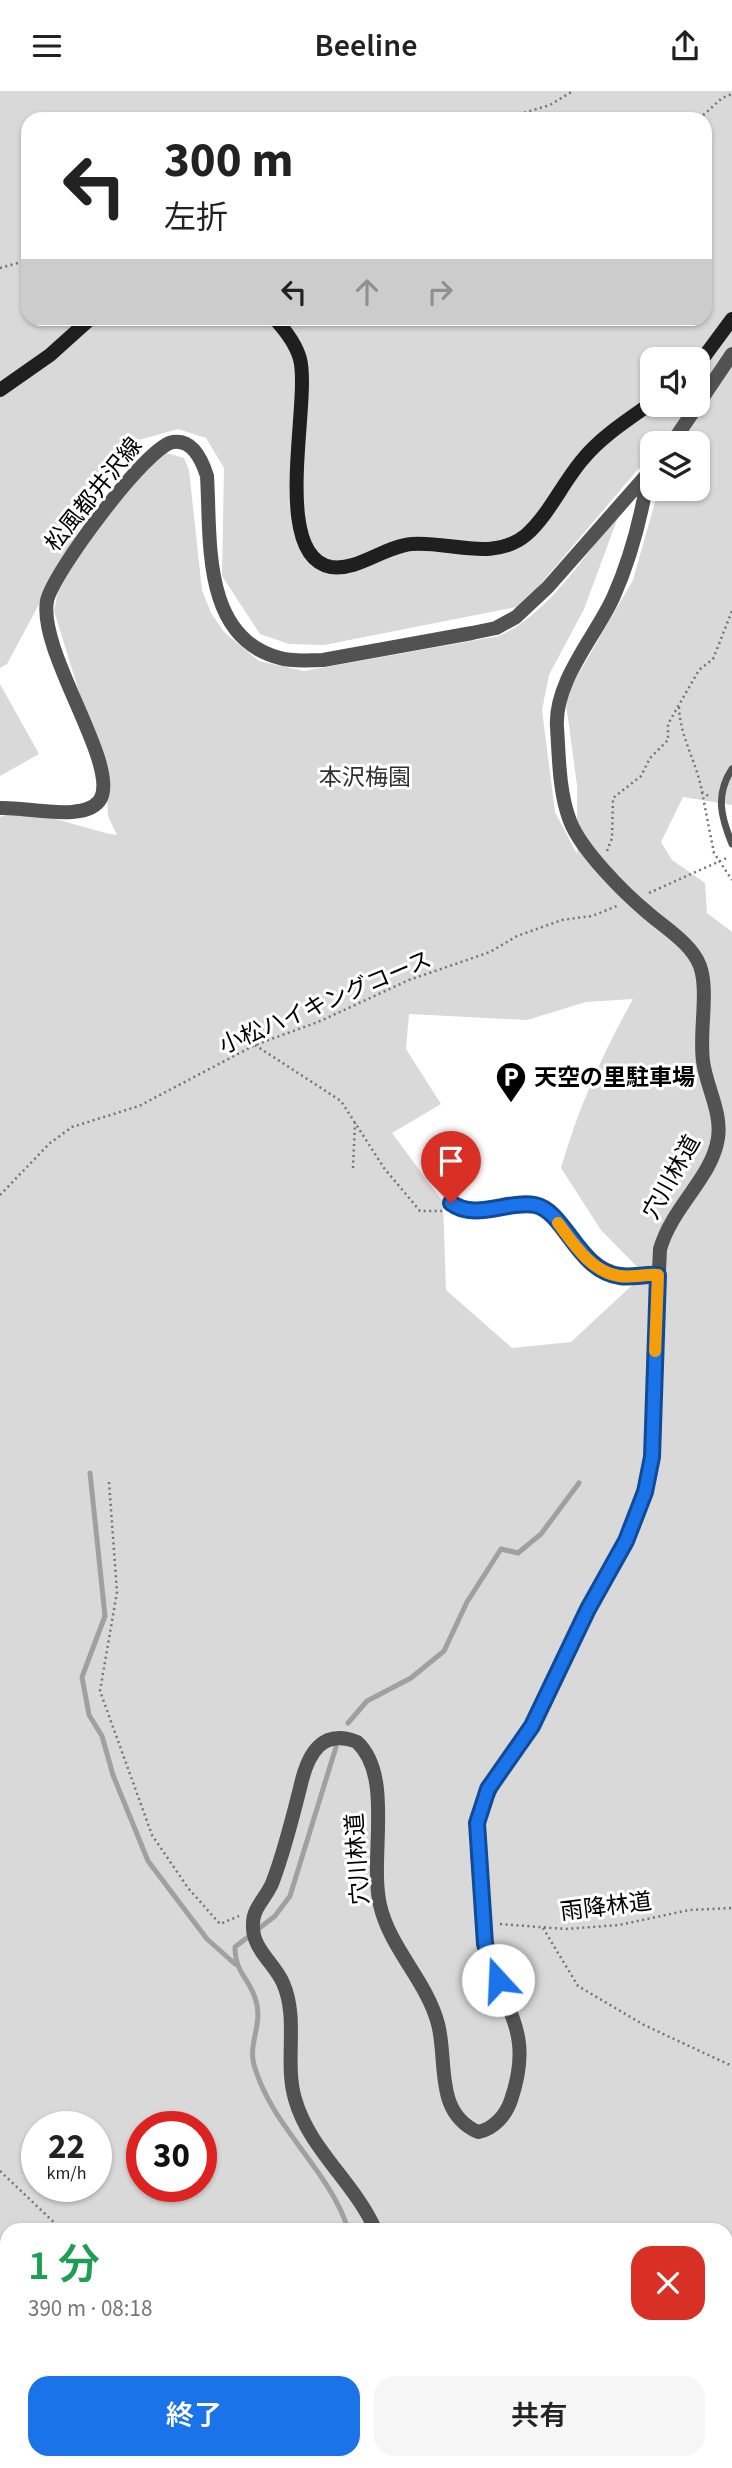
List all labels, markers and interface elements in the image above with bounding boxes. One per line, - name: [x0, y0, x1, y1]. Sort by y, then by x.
- text: Beeline: [315, 23, 417, 69]
- icon: menu: [28, 27, 66, 65]
- icon: share: [666, 27, 704, 65]
- text: 300 m: [164, 126, 293, 196]
- icon: left: [49, 140, 140, 231]
- text: 左折: [164, 195, 228, 241]
- icon: left: [275, 273, 313, 311]
- icon: ahead: [348, 273, 386, 311]
- icon: right: [421, 273, 459, 311]
- map controls: [640, 347, 710, 501]
- button: sound: [640, 347, 710, 417]
- street label: 松風都井沢線: [37, 430, 150, 558]
- button: layers: [640, 431, 710, 501]
- park label: 本沢梅園: [319, 761, 411, 794]
- street label: 小松ハイキングコース: [214, 943, 436, 1062]
- parking icon: 天空の里駐車場: [494, 1060, 528, 1104]
- place label: 天空の里駐車場: [534, 1061, 695, 1094]
- street label: 穴川林道: [635, 1129, 708, 1225]
- pin: [421, 1131, 481, 1203]
- icon: arrive: [432, 1142, 470, 1180]
- street label: 穴川林道: [338, 1812, 377, 1906]
- street label: 雨降林道: [558, 1885, 654, 1928]
- position arrow: [461, 1943, 535, 2017]
- speed limit sign: 30: [126, 2111, 217, 2202]
- text: 22: [48, 2122, 85, 2172]
- text: km/h: [47, 2161, 86, 2186]
- text: 1 分: [28, 2236, 100, 2296]
- button: close: [631, 2246, 705, 2320]
- text: 390 m · 08:18: [28, 2292, 152, 2325]
- button: 終了: [28, 2376, 360, 2456]
- button: 共有: [374, 2376, 705, 2456]

